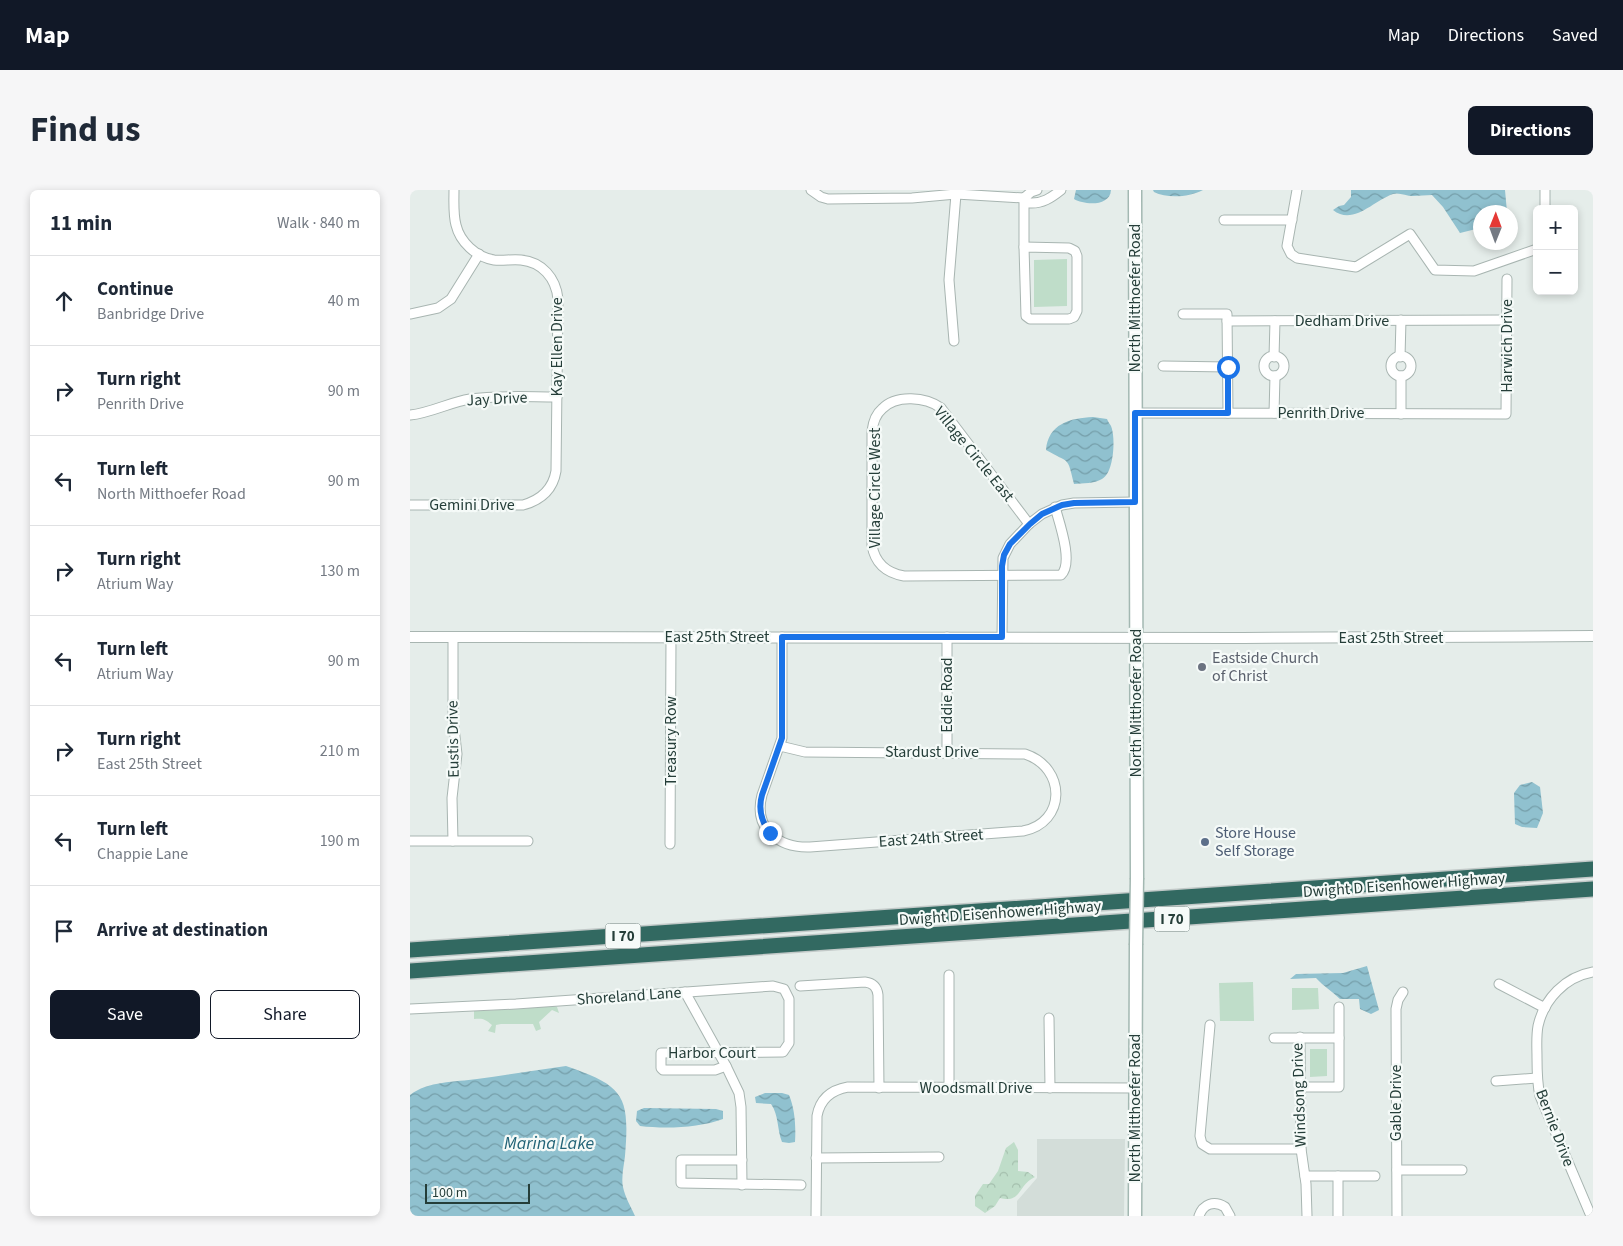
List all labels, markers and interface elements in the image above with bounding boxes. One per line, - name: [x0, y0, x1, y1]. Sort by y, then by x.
- text: Map: [25, 18, 70, 53]
- text: Map: [1388, 23, 1420, 48]
- text: Directions: [1448, 23, 1524, 48]
- text: Saved: [1552, 23, 1598, 48]
- text: Find us: [30, 105, 140, 155]
- button: Directions: [1468, 106, 1593, 155]
- north arrow: [1473, 205, 1518, 250]
- map controls: [1533, 205, 1578, 295]
- button: +: [1533, 205, 1578, 250]
- text: 11 min: [50, 208, 112, 238]
- text: Walk · 840 m: [277, 212, 360, 234]
- street label: North Mitthoefer Road: [1124, 224, 1146, 372]
- button: −: [1533, 250, 1578, 295]
- text: Continue: [97, 276, 174, 303]
- icon: ahead: [50, 287, 78, 315]
- text: 40 m: [328, 290, 360, 312]
- street label: Kay Ellen Drive: [546, 297, 568, 397]
- street label: Harwich Drive: [1496, 299, 1518, 393]
- text: Banbridge Drive: [97, 303, 204, 325]
- street label: Dedham Drive: [1295, 310, 1389, 332]
- route start: [1217, 356, 1240, 379]
- text: Turn right: [97, 366, 181, 393]
- icon: right: [50, 377, 78, 405]
- text: 90 m: [328, 380, 360, 402]
- street label: Jay Drive: [466, 386, 528, 412]
- text: Penrith Drive: [97, 393, 184, 415]
- street label: Village Circle East: [929, 402, 1020, 507]
- street label: Penrith Drive: [1278, 402, 1364, 424]
- street label: Village Circle West: [864, 427, 886, 548]
- text: Turn left: [97, 456, 168, 483]
- icon: left: [50, 467, 78, 495]
- text: 90 m: [328, 470, 360, 492]
- text: North Mitthoefer Road: [97, 483, 246, 505]
- street label: Gemini Drive: [429, 494, 515, 516]
- text: Turn right: [97, 546, 181, 573]
- icon: right: [50, 557, 78, 585]
- text: 130 m: [320, 560, 360, 582]
- text: Atrium Way: [97, 573, 173, 595]
- street label: East 25th Street: [665, 626, 770, 648]
- street label: East 25th Street: [1339, 627, 1444, 649]
- street label: North Mitthoefer Road: [1125, 629, 1147, 777]
- text: Turn left: [97, 636, 168, 663]
- icon: left: [50, 647, 78, 675]
- place label: Eastside Church of Christ: [1212, 647, 1319, 687]
- text: 90 m: [328, 650, 360, 672]
- street label: Eddie Road: [936, 657, 958, 733]
- marker: Eastside Church of Christ: [1196, 661, 1208, 673]
- text: Atrium Way: [97, 663, 173, 685]
- street label: Treasury Row: [660, 695, 682, 786]
- street label: Eustis Drive: [441, 700, 465, 778]
- text: Turn right: [97, 726, 181, 753]
- icon: right: [50, 737, 78, 765]
- text: 210 m: [320, 740, 360, 762]
- street label: Stardust Drive: [885, 741, 979, 763]
- text: East 25th Street: [97, 753, 202, 775]
- text: Turn left: [97, 816, 168, 843]
- route end: [759, 822, 782, 845]
- place label: Store House Self Storage: [1215, 822, 1296, 862]
- street label: East 24th Street: [878, 823, 985, 853]
- icon: left: [50, 827, 78, 855]
- text: 190 m: [320, 830, 360, 852]
- marker: Store House Self Storage: [1199, 836, 1211, 848]
- text: Chappie Lane: [97, 843, 188, 865]
- street label: Dwight D Eisenhower Highway: [1302, 867, 1507, 903]
- street label: Dwight D Eisenhower Highway: [898, 895, 1103, 931]
- road number: I 70: [1154, 906, 1190, 932]
- icon: arrive: [50, 917, 78, 945]
- text: Arrive at destination: [97, 917, 268, 944]
- road number: I 70: [606, 924, 640, 948]
- street label: Shoreland Lane: [576, 981, 682, 1011]
- button: Save: [50, 990, 200, 1039]
- button: Share: [210, 990, 360, 1039]
- street label: North Mitthoefer Road: [1124, 1034, 1146, 1182]
- street label: Harbor Court: [668, 1042, 756, 1064]
- street label: Windsong Drive: [1286, 1042, 1312, 1147]
- street label: Gable Drive: [1385, 1065, 1407, 1141]
- street label: Woodsmall Drive: [920, 1077, 1032, 1099]
- street label: Bernie Drive: [1530, 1086, 1580, 1170]
- water label: Marina Lake: [504, 1131, 594, 1156]
- scale bar: [425, 1181, 530, 1204]
- text: 100 m: [432, 1183, 467, 1203]

